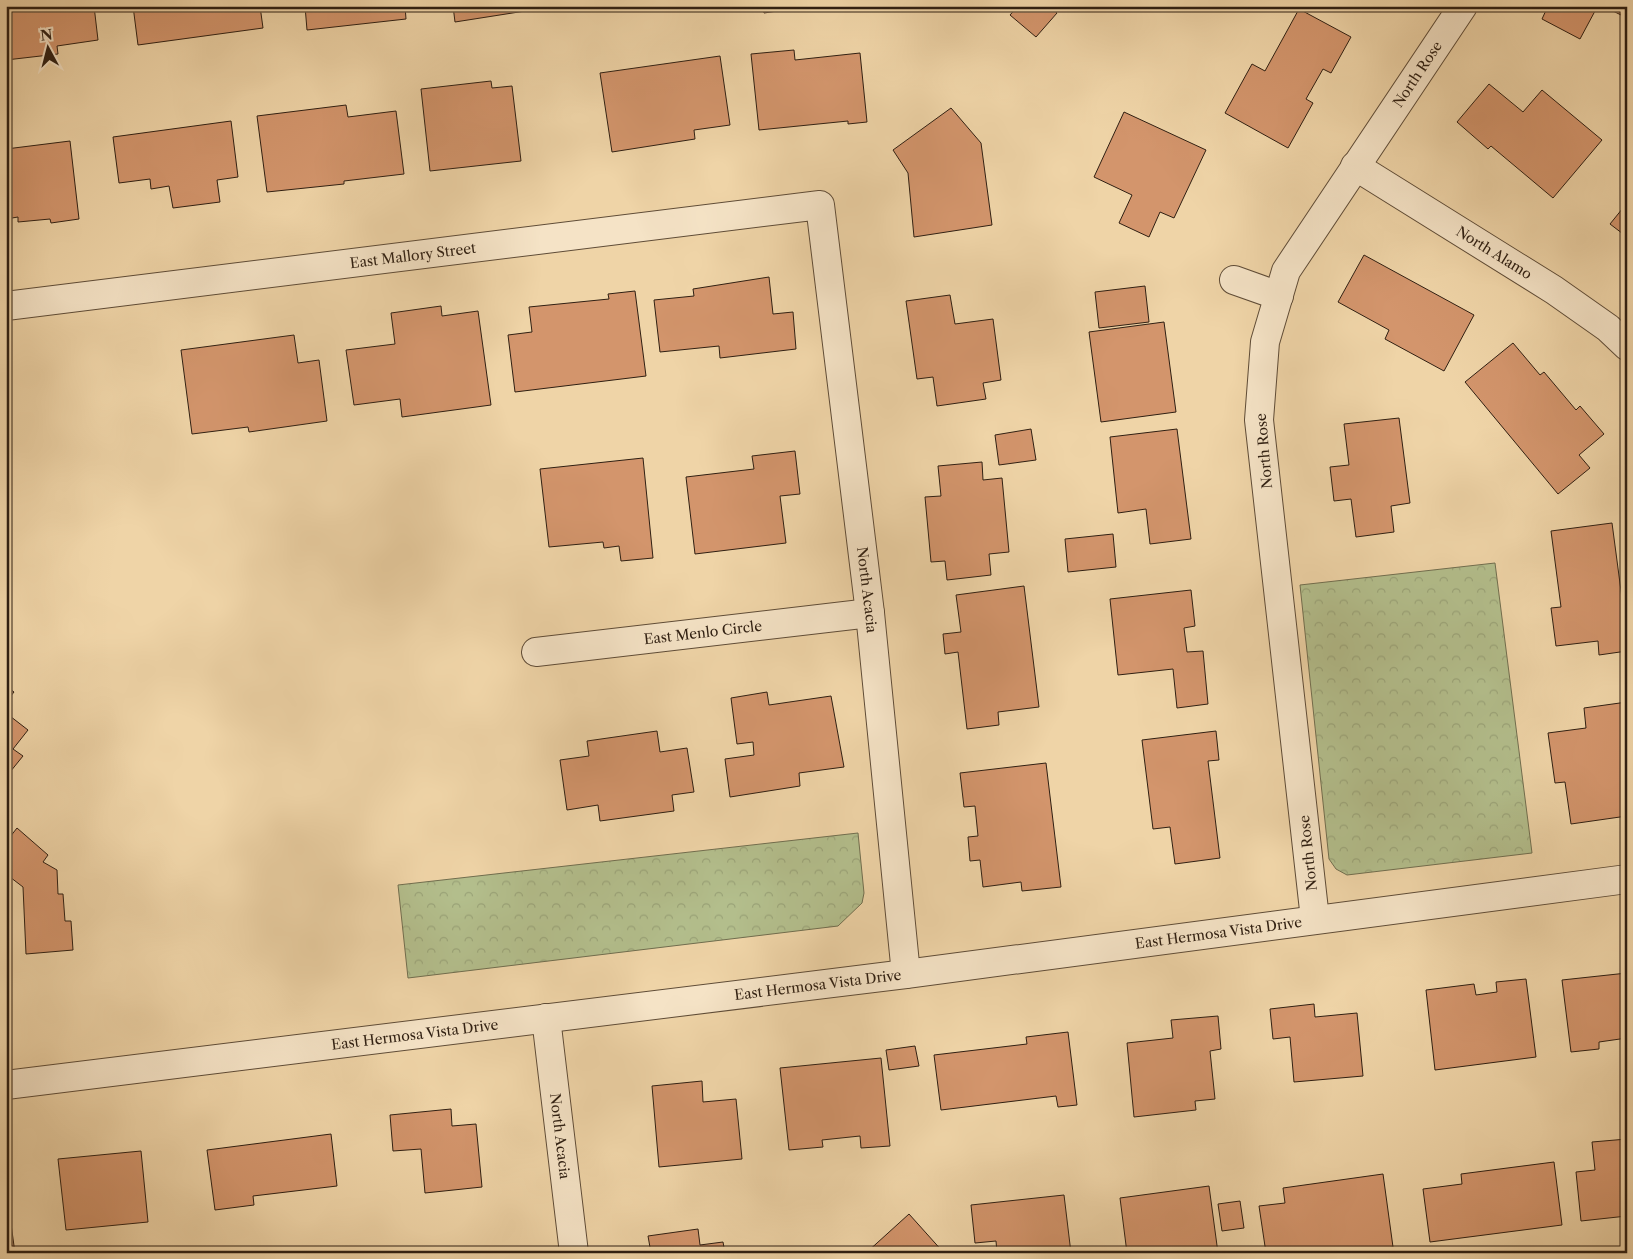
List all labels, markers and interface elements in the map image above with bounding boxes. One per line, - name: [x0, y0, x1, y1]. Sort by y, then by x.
- north arrow: [22, 22, 72, 72]
- text: N: [39, 25, 54, 45]
- street label: North Rose: [1389, 38, 1446, 111]
- street label: North Alamo: [1453, 222, 1536, 283]
- street label: East Mallory Street: [349, 239, 477, 272]
- street label: North Rose: [1252, 412, 1276, 490]
- street label: North Acacia: [853, 546, 881, 634]
- street label: East Menlo Circle: [643, 617, 763, 648]
- street label: North Rose: [1295, 814, 1321, 892]
- street label: East Hermosa Vista Drive: [1134, 913, 1303, 953]
- street label: East Hermosa Vista Drive: [733, 966, 903, 1004]
- street label: East Hermosa Vista Drive: [330, 1015, 500, 1054]
- street label: North Acacia: [546, 1092, 574, 1181]

